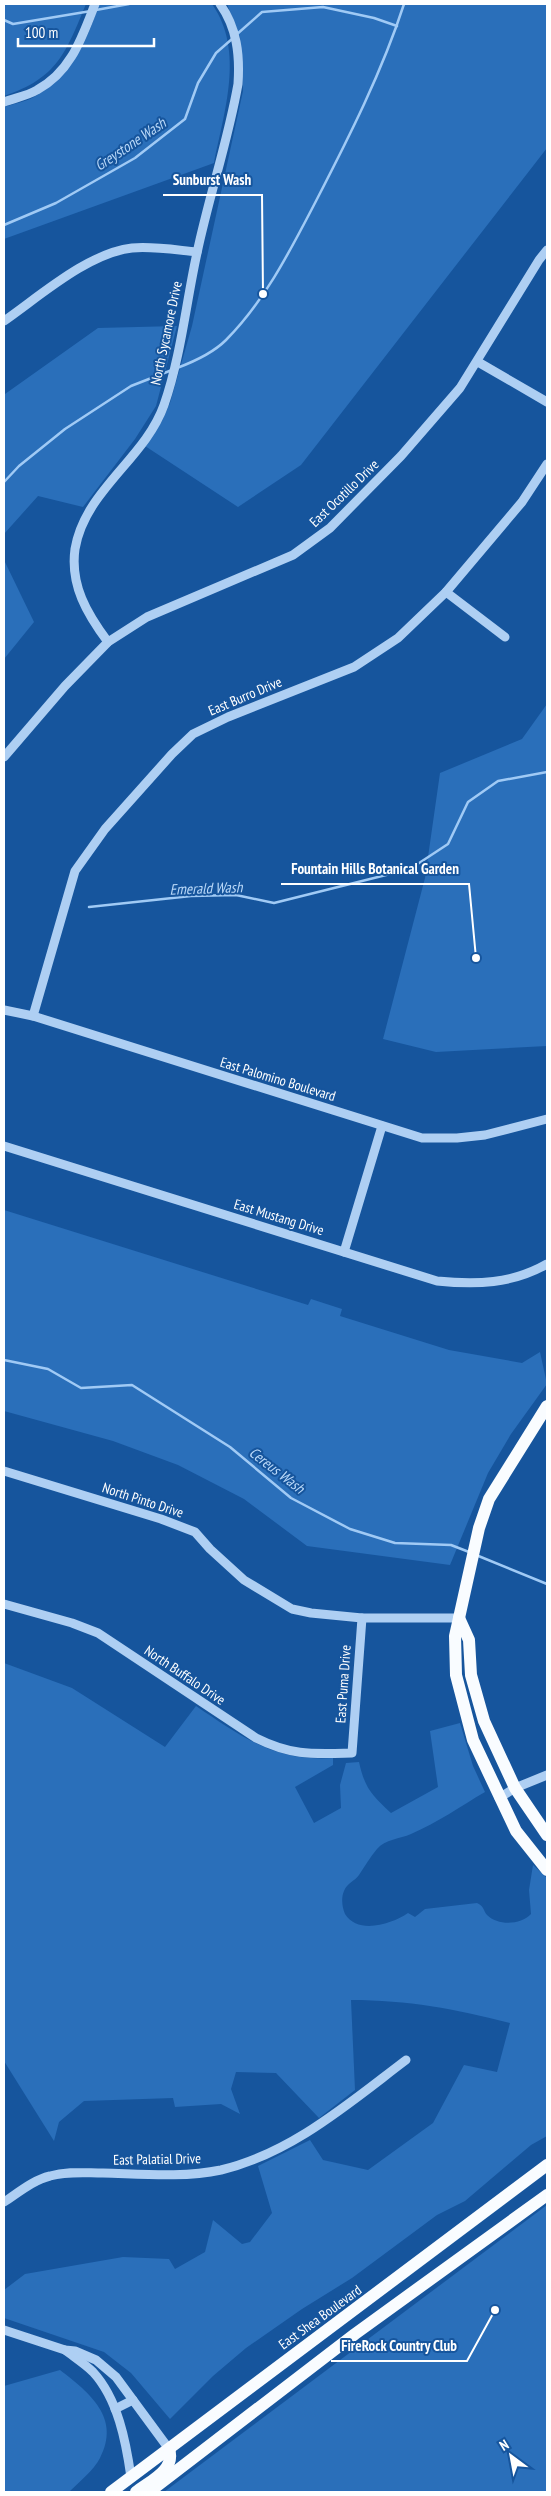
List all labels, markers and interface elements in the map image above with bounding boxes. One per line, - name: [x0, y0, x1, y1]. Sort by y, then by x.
- scale bar: [18, 15, 154, 47]
- text: 100 m: [25, 23, 58, 42]
- water label: Greystone Wash: [91, 113, 170, 175]
- callout: Sunburst Wash: [163, 165, 262, 195]
- text: Sunburst Wash: [173, 170, 251, 189]
- street label: North Sycamore Drive: [146, 279, 186, 387]
- street label: East Ocotillo Drive: [306, 455, 383, 531]
- street label: East Burro Drive: [206, 672, 285, 720]
- callout: Fountain Hills Botanical Garden: [281, 854, 469, 884]
- text: Fountain Hills Botanical Garden: [291, 859, 459, 878]
- water label: Emerald Wash: [169, 877, 244, 899]
- street label: East Palomino Boulevard: [218, 1053, 338, 1105]
- street label: East Mustang Drive: [232, 1195, 326, 1239]
- water label: Cereus Wash: [246, 1443, 309, 1498]
- street label: North Pinto Drive: [100, 1478, 186, 1522]
- street label: North Buffalo Drive: [141, 1641, 229, 1709]
- street label: East Puma Drive: [331, 1644, 355, 1724]
- street label: East Palatial Drive: [113, 2149, 201, 2169]
- street label: East Shea Boulevard: [275, 2281, 365, 2353]
- callout: FireRock Country Club: [331, 2331, 467, 2361]
- text: FireRock Country Club: [341, 2336, 457, 2355]
- north arrow: [486, 2431, 536, 2481]
- text: N: [496, 2435, 512, 2455]

